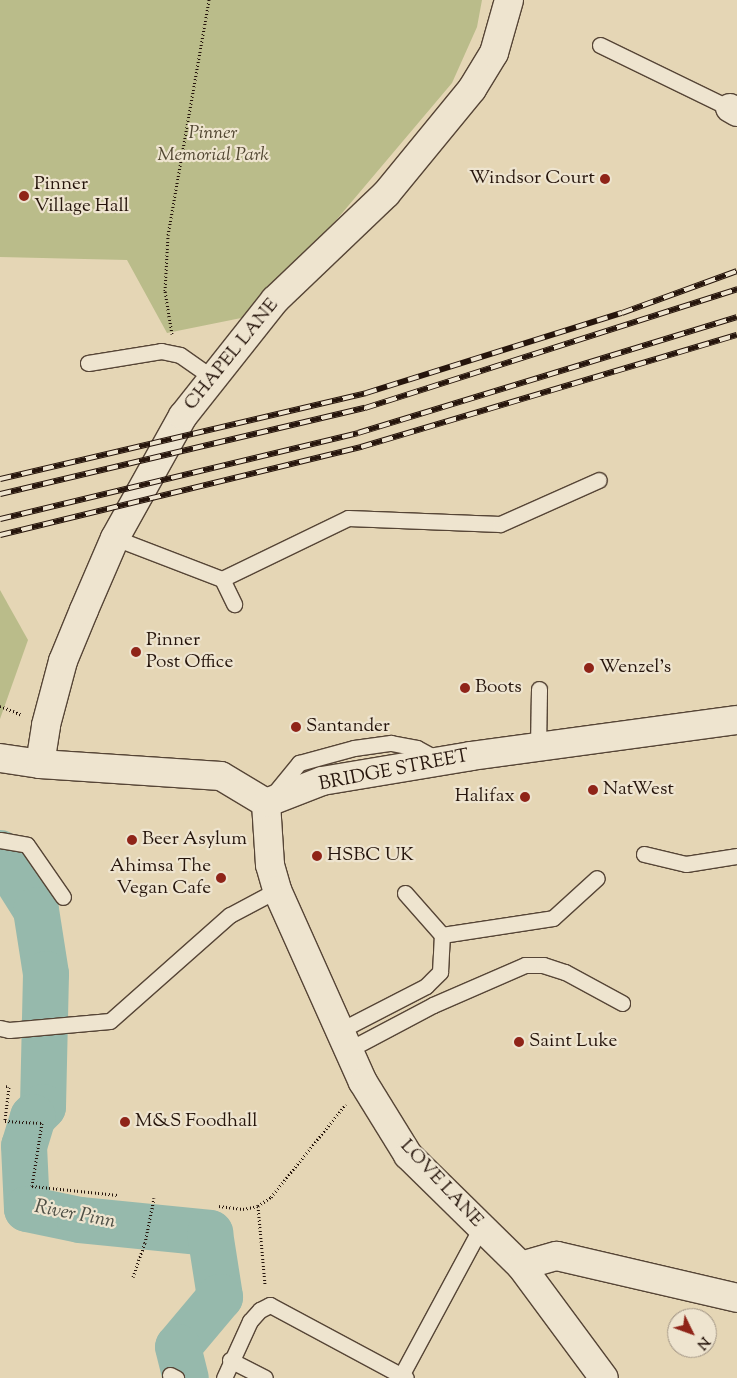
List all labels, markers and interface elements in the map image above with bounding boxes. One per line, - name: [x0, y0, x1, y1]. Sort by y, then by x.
- park label: Pinner Memorial Park: [157, 123, 269, 167]
- place label: Windsor Court: [469, 168, 595, 190]
- marker: Windsor Court: [599, 173, 611, 185]
- place label: Pinner Village Hall: [34, 174, 129, 218]
- marker: Pinner Village Hall: [18, 190, 30, 202]
- street label: CHAPEL LANE: [180, 295, 284, 415]
- place label: Pinner Post Office: [146, 630, 233, 674]
- marker: Pinner Post Office: [130, 646, 142, 658]
- place label: Wenzel's: [599, 657, 671, 679]
- marker: Wenzel's: [583, 662, 595, 674]
- place label: Boots: [475, 677, 522, 699]
- marker: Boots: [459, 682, 471, 694]
- place label: Santander: [306, 716, 390, 738]
- marker: Santander: [290, 721, 302, 733]
- street label: BRIDGE STREET: [317, 745, 471, 797]
- place label: NatWest: [603, 779, 674, 801]
- marker: NatWest: [587, 784, 599, 796]
- place label: Halifax: [455, 786, 515, 808]
- marker: Halifax: [519, 791, 531, 803]
- place label: Beer Asylum: [142, 829, 247, 851]
- marker: Beer Asylum: [126, 834, 138, 846]
- place label: HSBC UK: [327, 845, 414, 867]
- marker: HSBC UK: [311, 850, 323, 862]
- place label: Ahimsa The Vegan Cafe: [110, 856, 211, 900]
- marker: Ahimsa The Vegan Cafe: [215, 872, 227, 884]
- place label: Saint Luke: [529, 1031, 617, 1053]
- marker: Saint Luke: [513, 1036, 525, 1048]
- place label: M&S Foodhall: [135, 1111, 258, 1133]
- marker: M&S Foodhall: [119, 1116, 131, 1128]
- street label: LOVE LANE: [395, 1135, 487, 1233]
- water label: River Pinn: [32, 1195, 118, 1235]
- north arrow: [667, 1308, 717, 1358]
- text: N: [691, 1332, 714, 1353]

